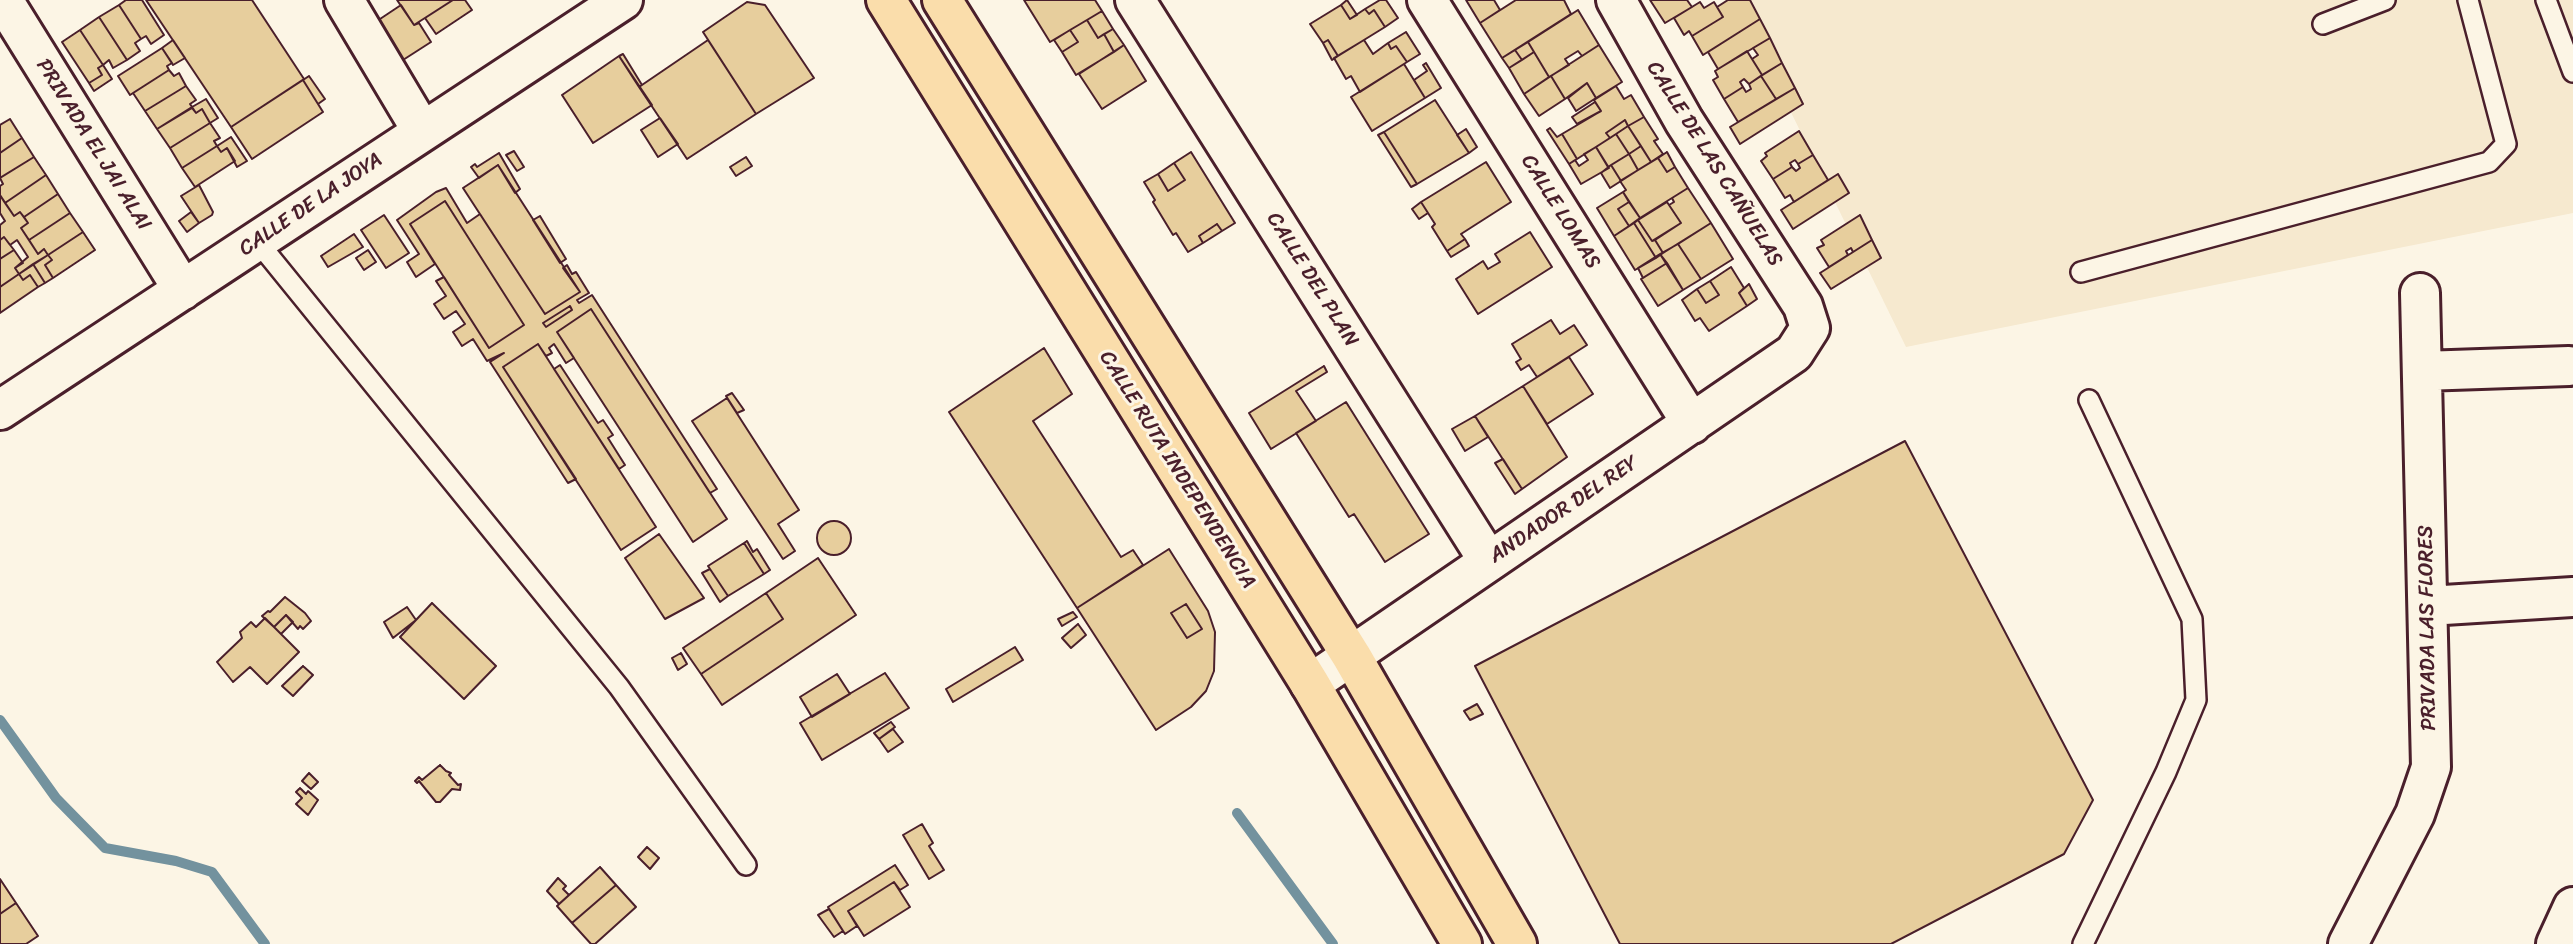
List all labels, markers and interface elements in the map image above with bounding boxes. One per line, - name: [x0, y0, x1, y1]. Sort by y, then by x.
- street label: PRIVADA EL JAI ALAI: [30, 55, 156, 235]
- street label: CALLE DE LAS CAÑUELAS: [1641, 57, 1787, 271]
- street label: CALLE DE LA JOYA: [235, 148, 387, 262]
- street label: CALLE LOMAS: [1515, 150, 1605, 274]
- street label: CALLE DEL PLAN: [1261, 208, 1363, 352]
- street label: CALLE RUTA INDEPENDENCIA: [1093, 347, 1261, 593]
- street label: ANDADOR DEL REY: [1485, 451, 1643, 569]
- street label: PRIVADA LAS FLORES: [2414, 525, 2442, 731]

